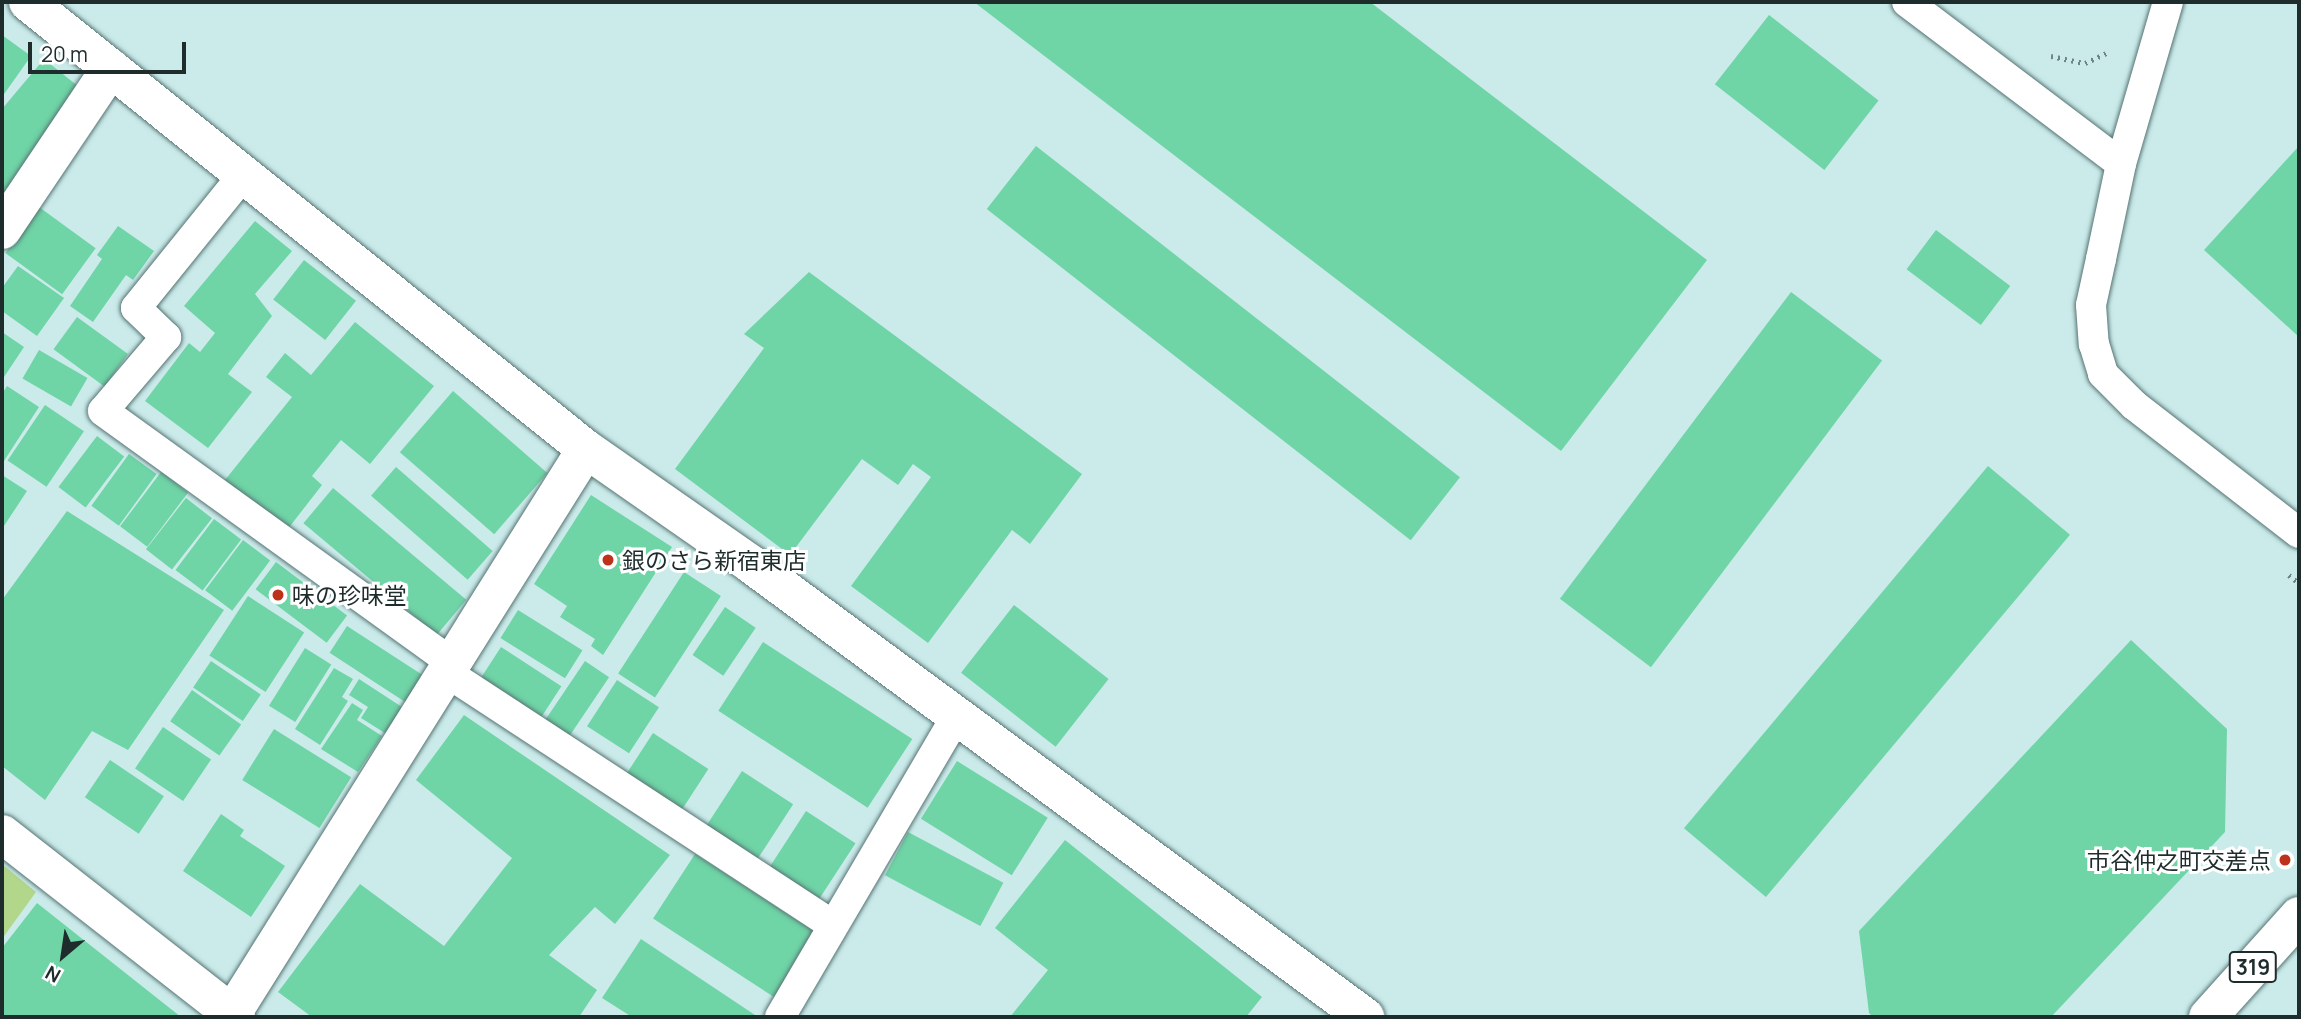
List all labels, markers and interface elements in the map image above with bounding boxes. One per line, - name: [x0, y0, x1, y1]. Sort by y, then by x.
- scale bar: [32, 28, 189, 72]
- text: 20 m: [41, 40, 88, 68]
- place label: 銀のさら新宿東店: [622, 546, 806, 574]
- marker: 銀のさら新宿東店: [600, 552, 616, 568]
- place label: 味の珍味堂: [292, 581, 407, 609]
- marker: 味の珍味堂: [270, 587, 286, 603]
- place label: 市谷仲之町交差点: [2087, 846, 2271, 874]
- marker: 市谷仲之町交差点: [2277, 852, 2293, 868]
- north arrow: [28, 921, 98, 991]
- road number: 319: [2228, 950, 2278, 984]
- text: N: [41, 960, 65, 989]

